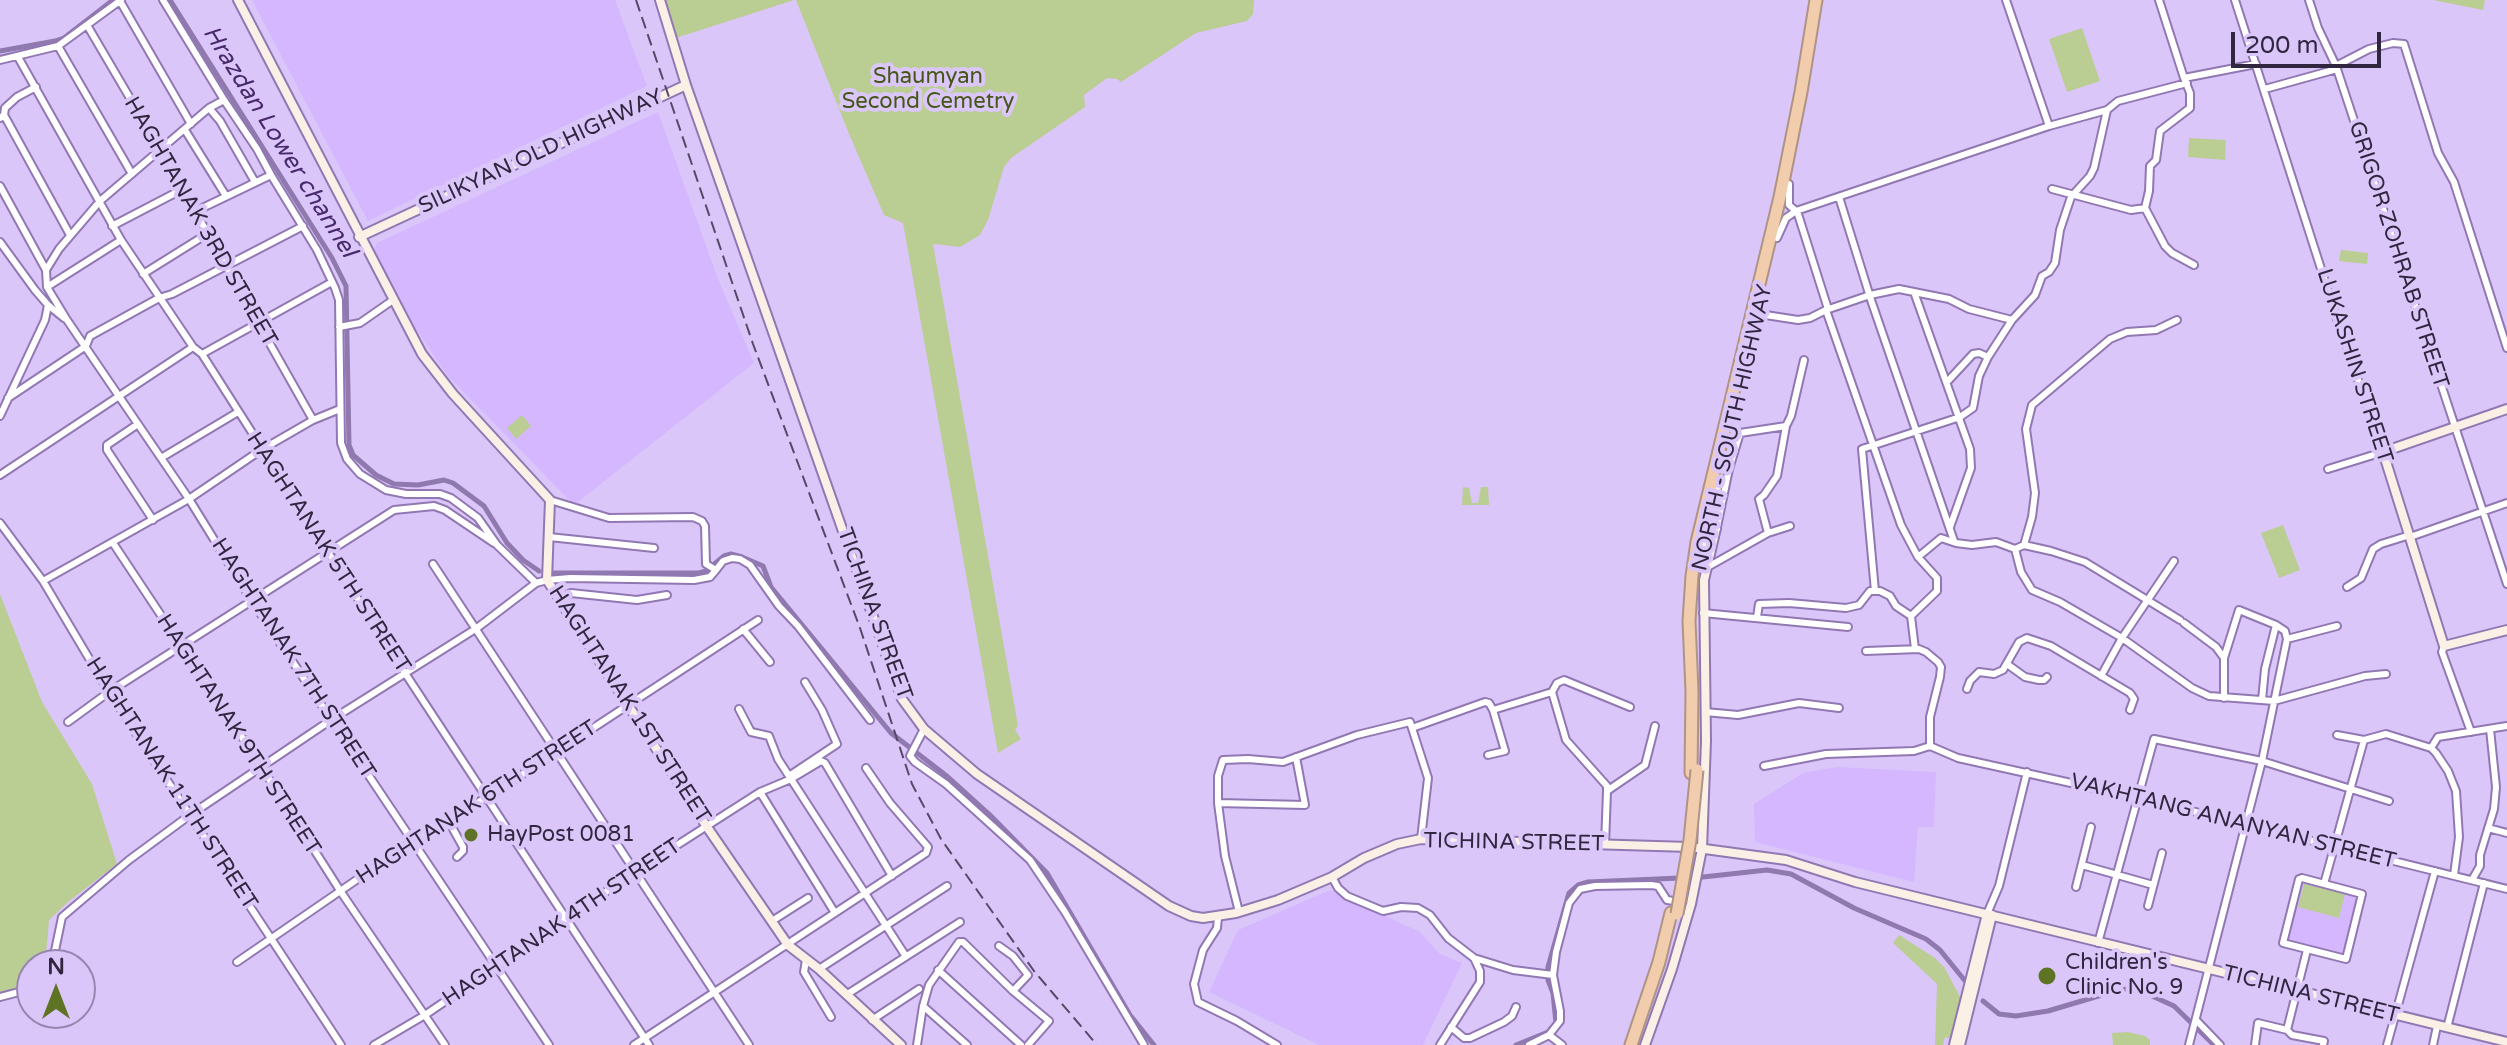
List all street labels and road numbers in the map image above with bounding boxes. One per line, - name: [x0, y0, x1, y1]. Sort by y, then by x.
- street label: SILIKYAN OLD HIGHWAY: [415, 84, 667, 220]
- street label: HAGHTANAK 3RD STREET: [118, 92, 282, 352]
- street label: GRIGOR ZOHRAB STREET: [2342, 118, 2454, 392]
- street label: LUKASHIN STREET: [2310, 266, 2398, 466]
- street label: NORTH - SOUTH HIGHWAY: [1687, 282, 1779, 574]
- street label: HAGHTANAK 5TH STREET: [240, 428, 416, 678]
- street label: TICHINA STREET: [831, 524, 917, 704]
- street label: HAGHTANAK 7TH STREET: [205, 534, 381, 784]
- street label: HAGHTANAK 1ST STREET: [542, 581, 716, 829]
- street label: HAGHTANAK 9TH STREET: [150, 610, 326, 860]
- street label: HAGHTANAK 11TH STREET: [79, 653, 263, 915]
- street label: HAGHTANAK 6TH STREET: [352, 715, 602, 891]
- street label: VAKHTANG ANANYAN STREET: [2068, 769, 2398, 875]
- street label: TICHINA STREET: [1423, 828, 1605, 858]
- street label: HAGHTANAK 4TH STREET: [438, 833, 686, 1013]
- street label: TICHINA STREET: [2220, 960, 2402, 1030]

